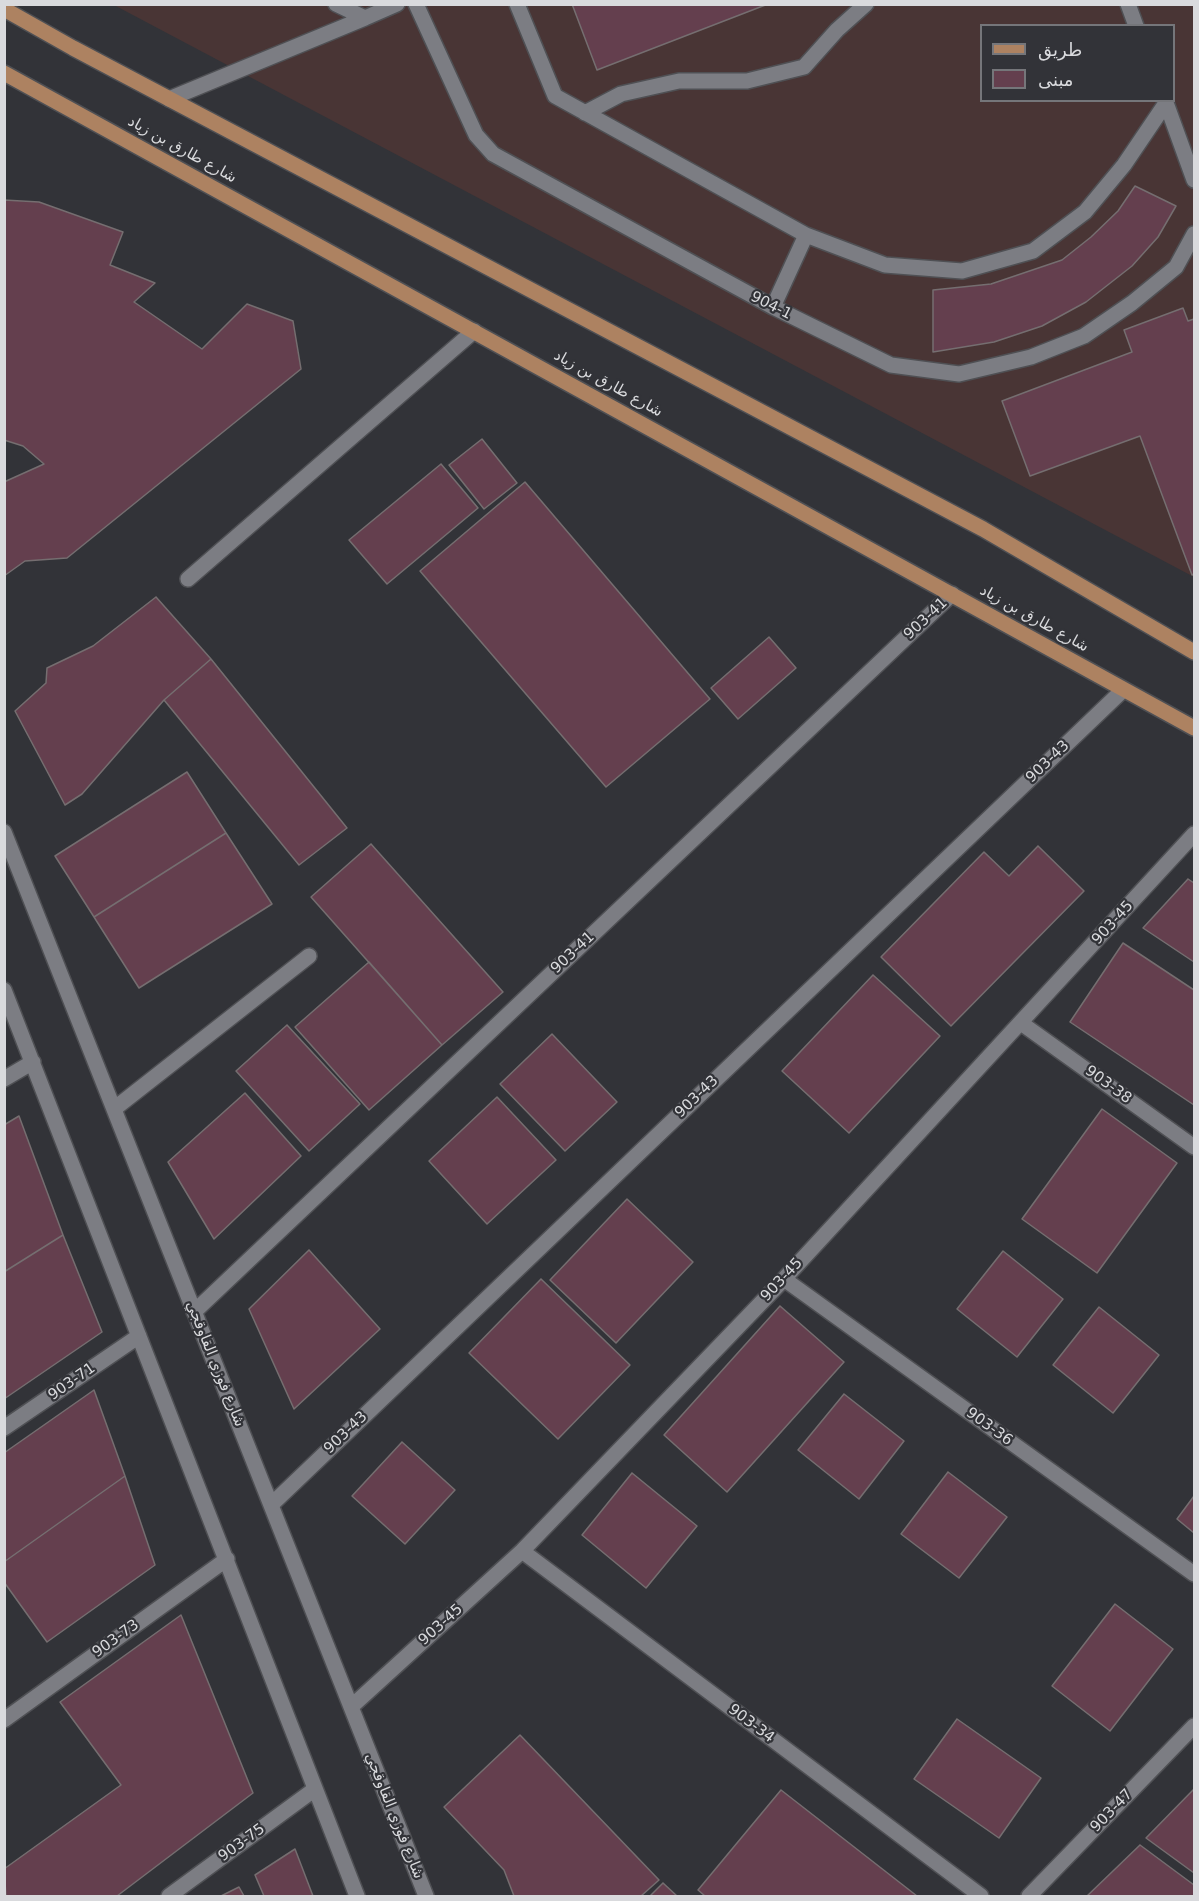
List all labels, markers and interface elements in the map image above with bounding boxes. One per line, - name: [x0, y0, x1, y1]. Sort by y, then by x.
- legend: [980, 24, 1175, 102]
- text: طريق: [1038, 39, 1082, 60]
- text: مبنى: [1038, 69, 1074, 90]
- street label: شارع طارق بن زياد: [125, 113, 239, 187]
- street label: 904-1: [747, 288, 795, 324]
- street label: شارع طارق بن زياد: [551, 347, 665, 421]
- street label: شارع طارق بن زياد: [977, 582, 1091, 656]
- street label: 903-41: [900, 594, 952, 644]
- street label: 903-43: [1023, 737, 1073, 787]
- street label: 903-45: [1089, 897, 1137, 949]
- street label: 903-41: [547, 928, 599, 978]
- street label: 903-38: [1081, 1062, 1135, 1108]
- street label: 903-43: [672, 1072, 722, 1122]
- street label: 903-45: [757, 1254, 807, 1306]
- street label: شارع فوزي القاوقجي: [182, 1298, 248, 1430]
- street label: 903-71: [45, 1359, 99, 1405]
- street label: 903-36: [962, 1404, 1016, 1450]
- street label: 903-43: [321, 1408, 371, 1458]
- street label: 903-45: [415, 1601, 467, 1649]
- street label: 903-73: [89, 1616, 143, 1662]
- street label: 903-34: [724, 1701, 778, 1747]
- street label: شارع فوزي القاوقجي: [361, 1750, 427, 1882]
- street label: 903-47: [1087, 1786, 1137, 1836]
- street label: 903-75: [215, 1820, 269, 1866]

